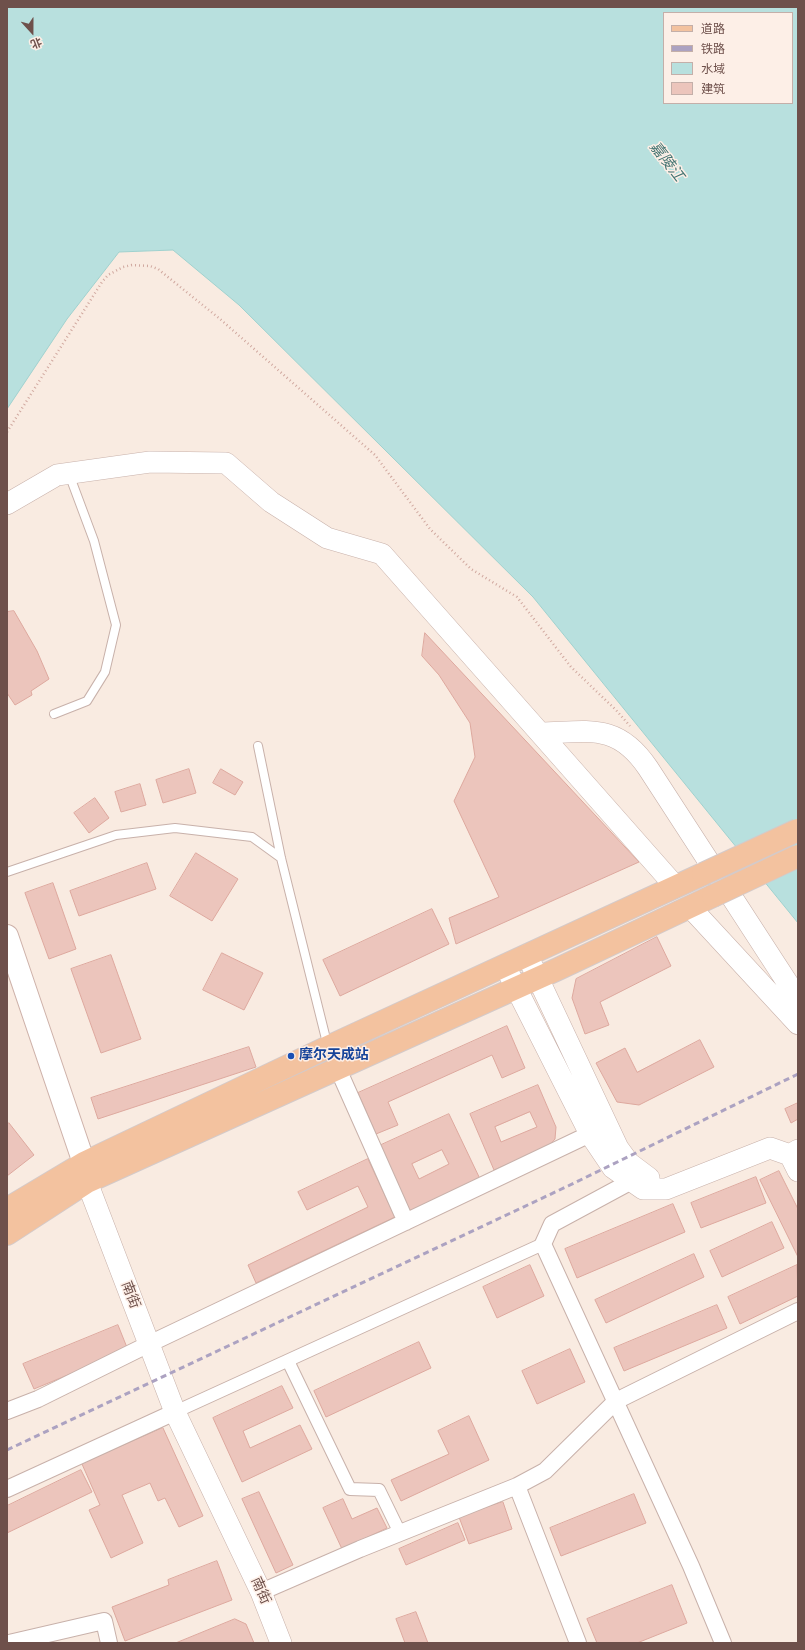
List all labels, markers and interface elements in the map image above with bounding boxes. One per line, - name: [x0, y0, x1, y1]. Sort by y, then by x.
- north arrow: [12, 12, 52, 52]
- legend: [663, 12, 793, 104]
- text: 道路: [701, 20, 725, 38]
- text: 北: [28, 34, 44, 53]
- text: 铁路: [701, 40, 725, 58]
- text: 水域: [701, 60, 725, 78]
- text: 建筑: [701, 80, 725, 98]
- water label: 嘉陵江: [645, 139, 687, 185]
- place label: 摩尔天成站: [299, 1048, 369, 1064]
- marker: 摩尔天成站: [286, 1051, 296, 1061]
- street label: 南街: [117, 1279, 143, 1311]
- street label: 南街: [247, 1575, 273, 1607]

